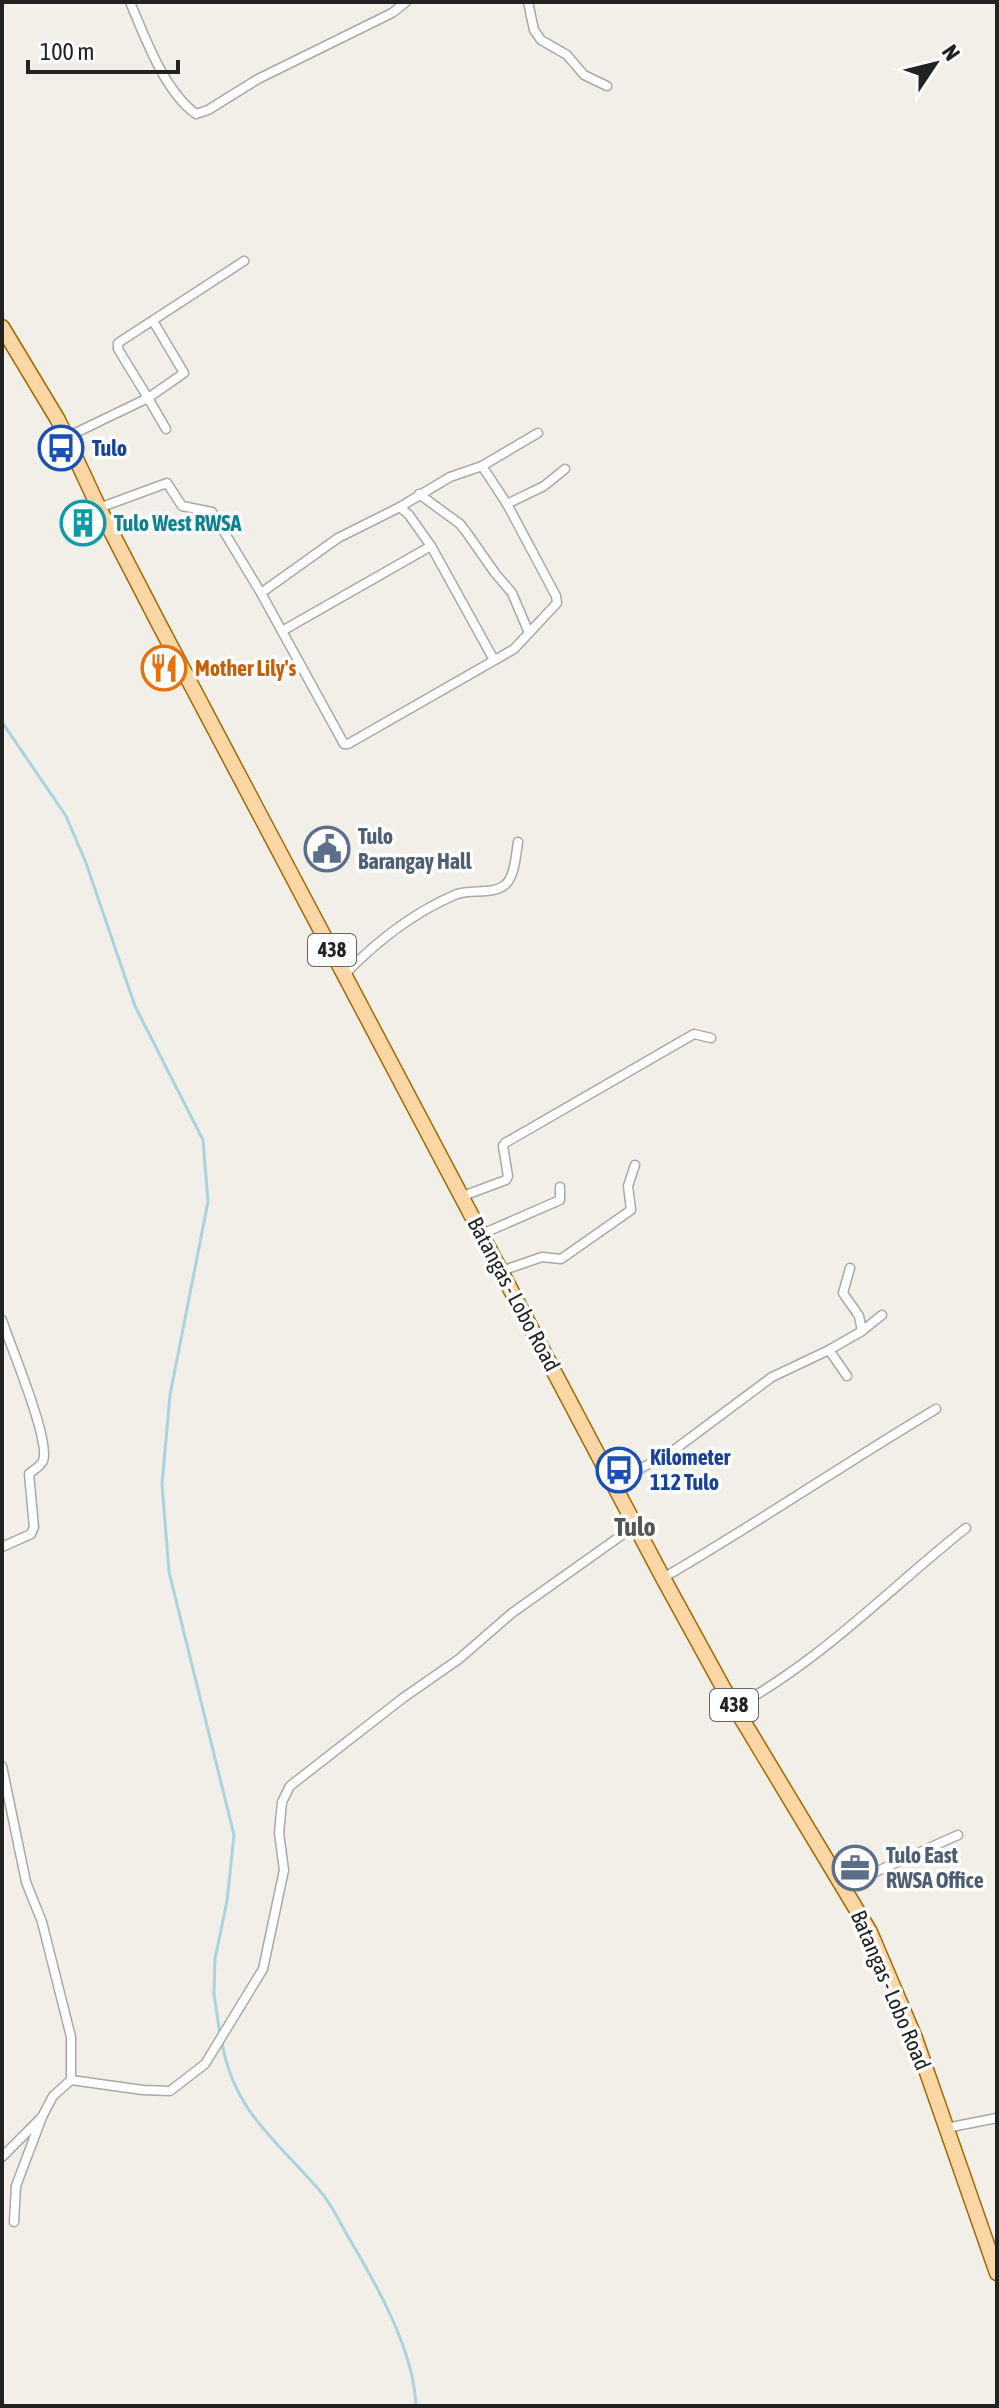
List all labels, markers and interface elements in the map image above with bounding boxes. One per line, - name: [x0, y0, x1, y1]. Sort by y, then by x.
- scale bar: [28, 24, 178, 74]
- north arrow: [895, 24, 975, 104]
- text: 100 m: [40, 38, 94, 65]
- text: N: [937, 40, 966, 65]
- bus stop icon: Tulo: [37, 424, 85, 472]
- place label: Tulo: [92, 435, 127, 461]
- building icon: Tulo West RWSA: [59, 499, 107, 547]
- place label: Tulo West RWSA: [114, 510, 242, 536]
- restaurant icon: Mother Lily's: [140, 644, 188, 692]
- place label: Mother Lily's: [195, 655, 296, 681]
- place label: Tulo Barangay Hall: [358, 823, 473, 874]
- public building icon: Tulo Barangay Hall: [303, 825, 351, 873]
- road number: 438: [308, 934, 356, 966]
- street label: Batangas - Lobo Road: [462, 1212, 566, 1376]
- place label: Kilometer 112 Tulo: [650, 1444, 731, 1495]
- bus stop icon: Kilometer 112 Tulo: [595, 1446, 643, 1494]
- district label: Tulo: [614, 1512, 656, 1542]
- road number: 438: [710, 1689, 758, 1721]
- place label: Tulo East RWSA Office: [886, 1842, 984, 1893]
- office icon: Tulo East RWSA Office: [831, 1844, 879, 1892]
- street label: Batangas - Lobo Road: [846, 1906, 936, 2074]

